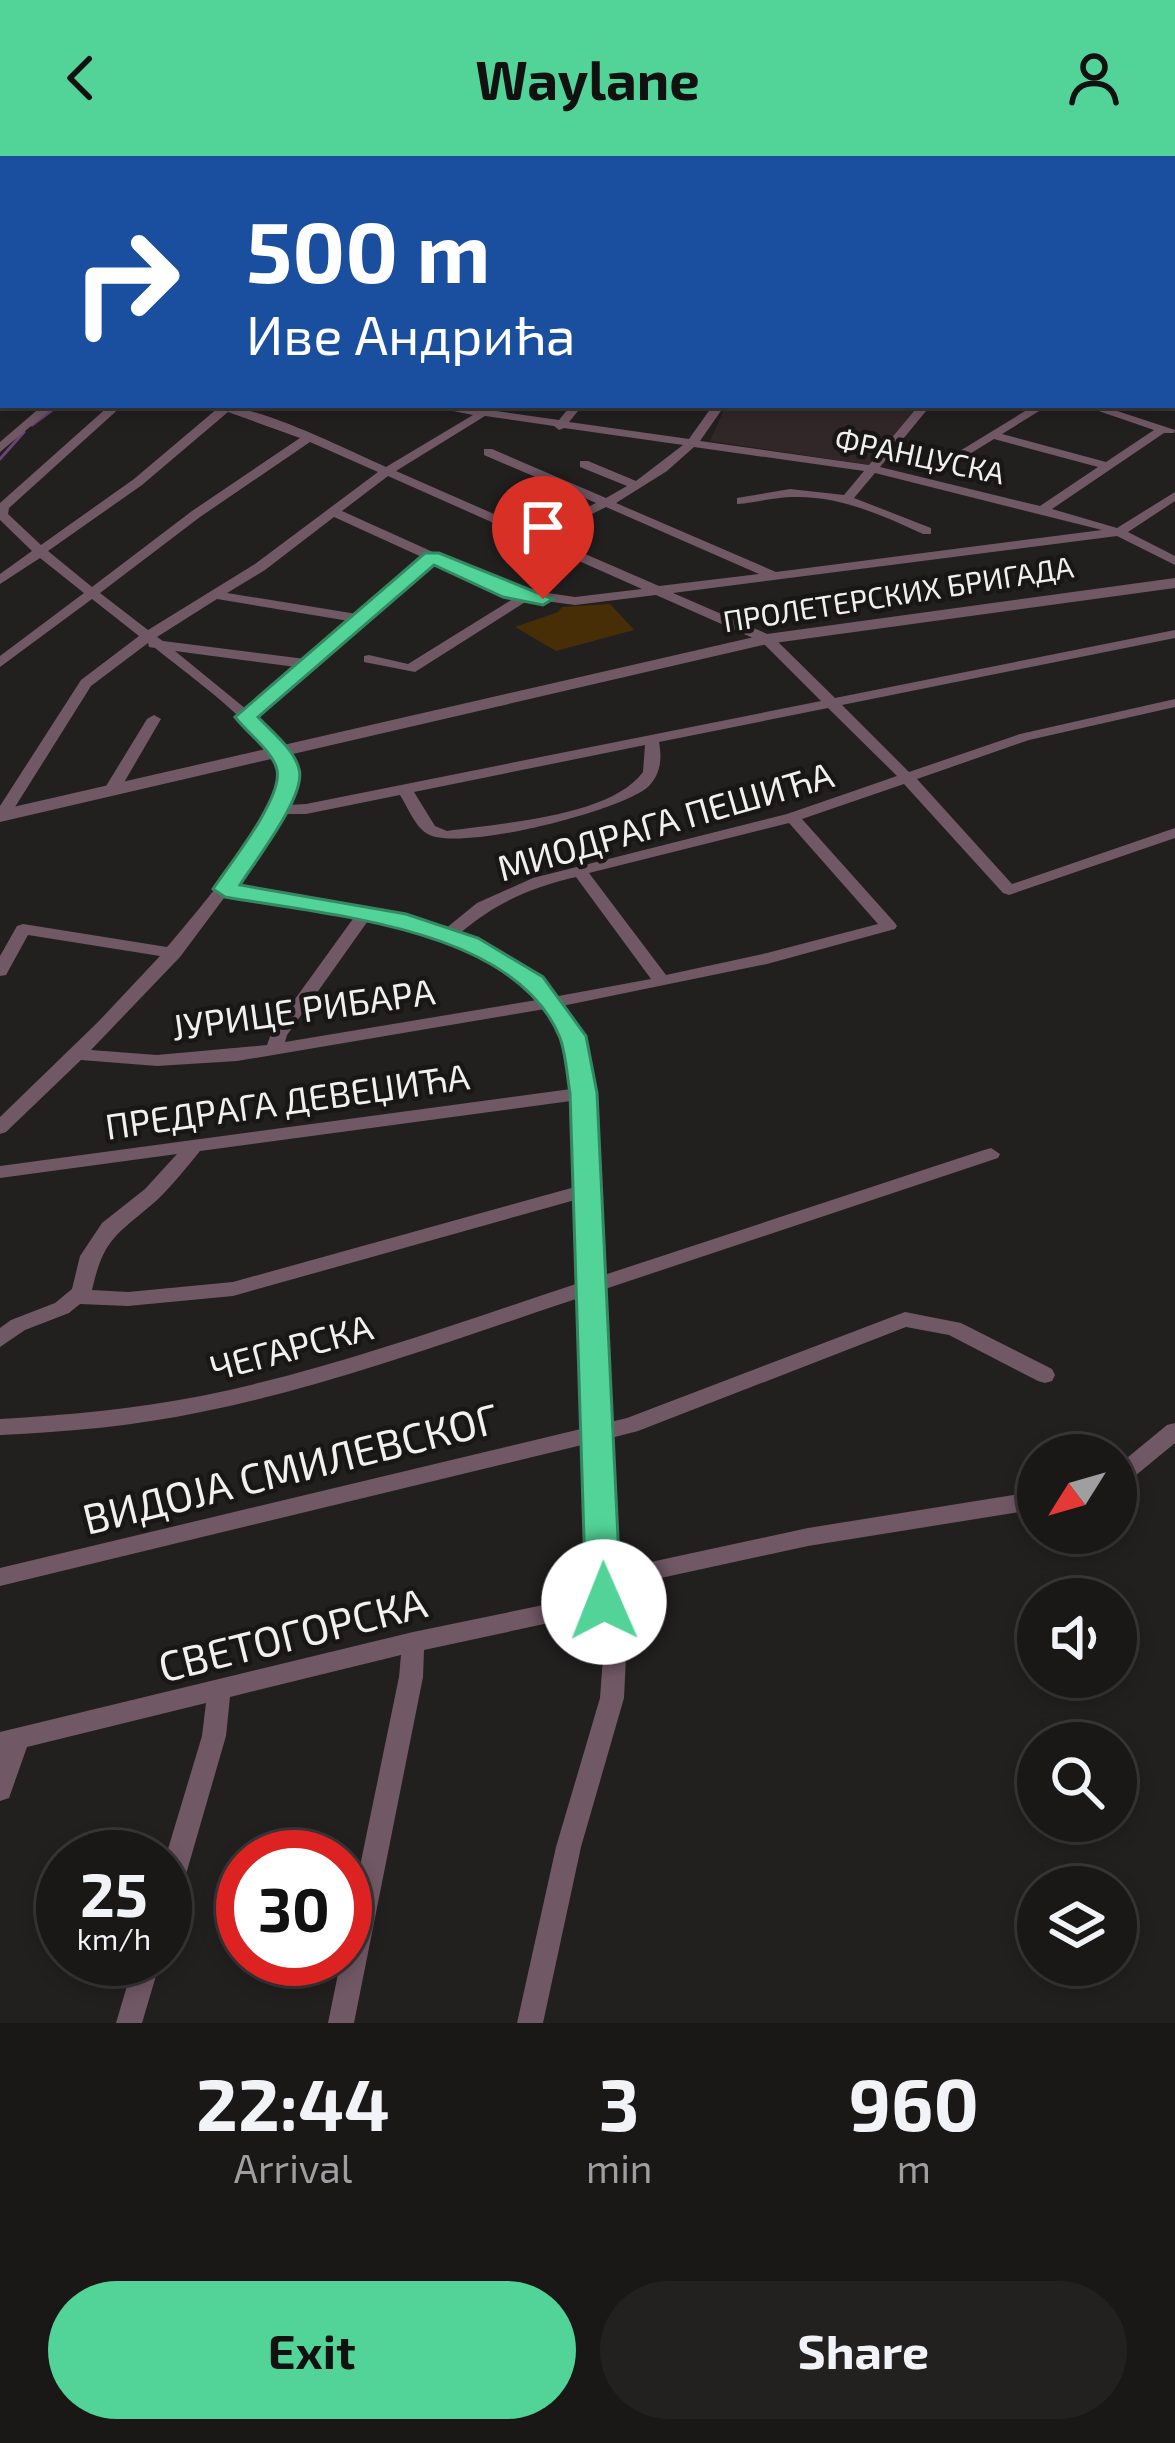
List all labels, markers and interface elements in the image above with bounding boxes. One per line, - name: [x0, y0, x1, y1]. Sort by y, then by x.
- icon: back: [48, 45, 114, 111]
- icon: person: [1061, 45, 1127, 111]
- text: Waylane: [475, 46, 700, 111]
- text: 500 m: [246, 199, 491, 300]
- icon: right: [48, 204, 204, 360]
- text: Иве Андрића: [246, 301, 576, 366]
- street label: ФРАНЦУСКА: [832, 419, 1008, 491]
- pin: [492, 476, 594, 599]
- icon: arrive: [510, 494, 576, 560]
- street label: ПРОЛЕТЕРСКИХ БРИГАДА: [720, 547, 1076, 638]
- street label: МИОДРАГА ПЕШИЋА: [492, 751, 838, 889]
- street label: ЈУРИЦЕ РИБАРА: [169, 968, 438, 1048]
- street label: ПРЕДРАГА ДЕВЕЏИЋА: [102, 1053, 472, 1147]
- street label: ЧЕГАРСКА: [205, 1304, 378, 1388]
- street label: ВИДОЈА СМИЛЕВСКОГ: [77, 1391, 503, 1543]
- north arrow: [1017, 1434, 1137, 1554]
- map controls: [1017, 1434, 1137, 1986]
- position arrow: [541, 1539, 667, 1665]
- street label: СВЕТОГОРСКА: [153, 1576, 431, 1690]
- button: sound: [1017, 1578, 1137, 1698]
- button: search: [1017, 1722, 1137, 1842]
- speed limit sign: 30: [216, 1830, 372, 1986]
- text: 25: [80, 1857, 148, 1929]
- button: layers: [1017, 1866, 1137, 1986]
- text: km/h: [77, 1920, 151, 1956]
- text: 22:44: [196, 2059, 390, 2145]
- text: 3: [599, 2059, 640, 2145]
- text: 960: [849, 2059, 979, 2145]
- text: Arrival: [234, 2144, 352, 2191]
- text: min: [586, 2144, 653, 2191]
- text: m: [897, 2144, 931, 2191]
- button: Exit: [48, 2281, 576, 2419]
- button: Share: [600, 2281, 1127, 2419]

